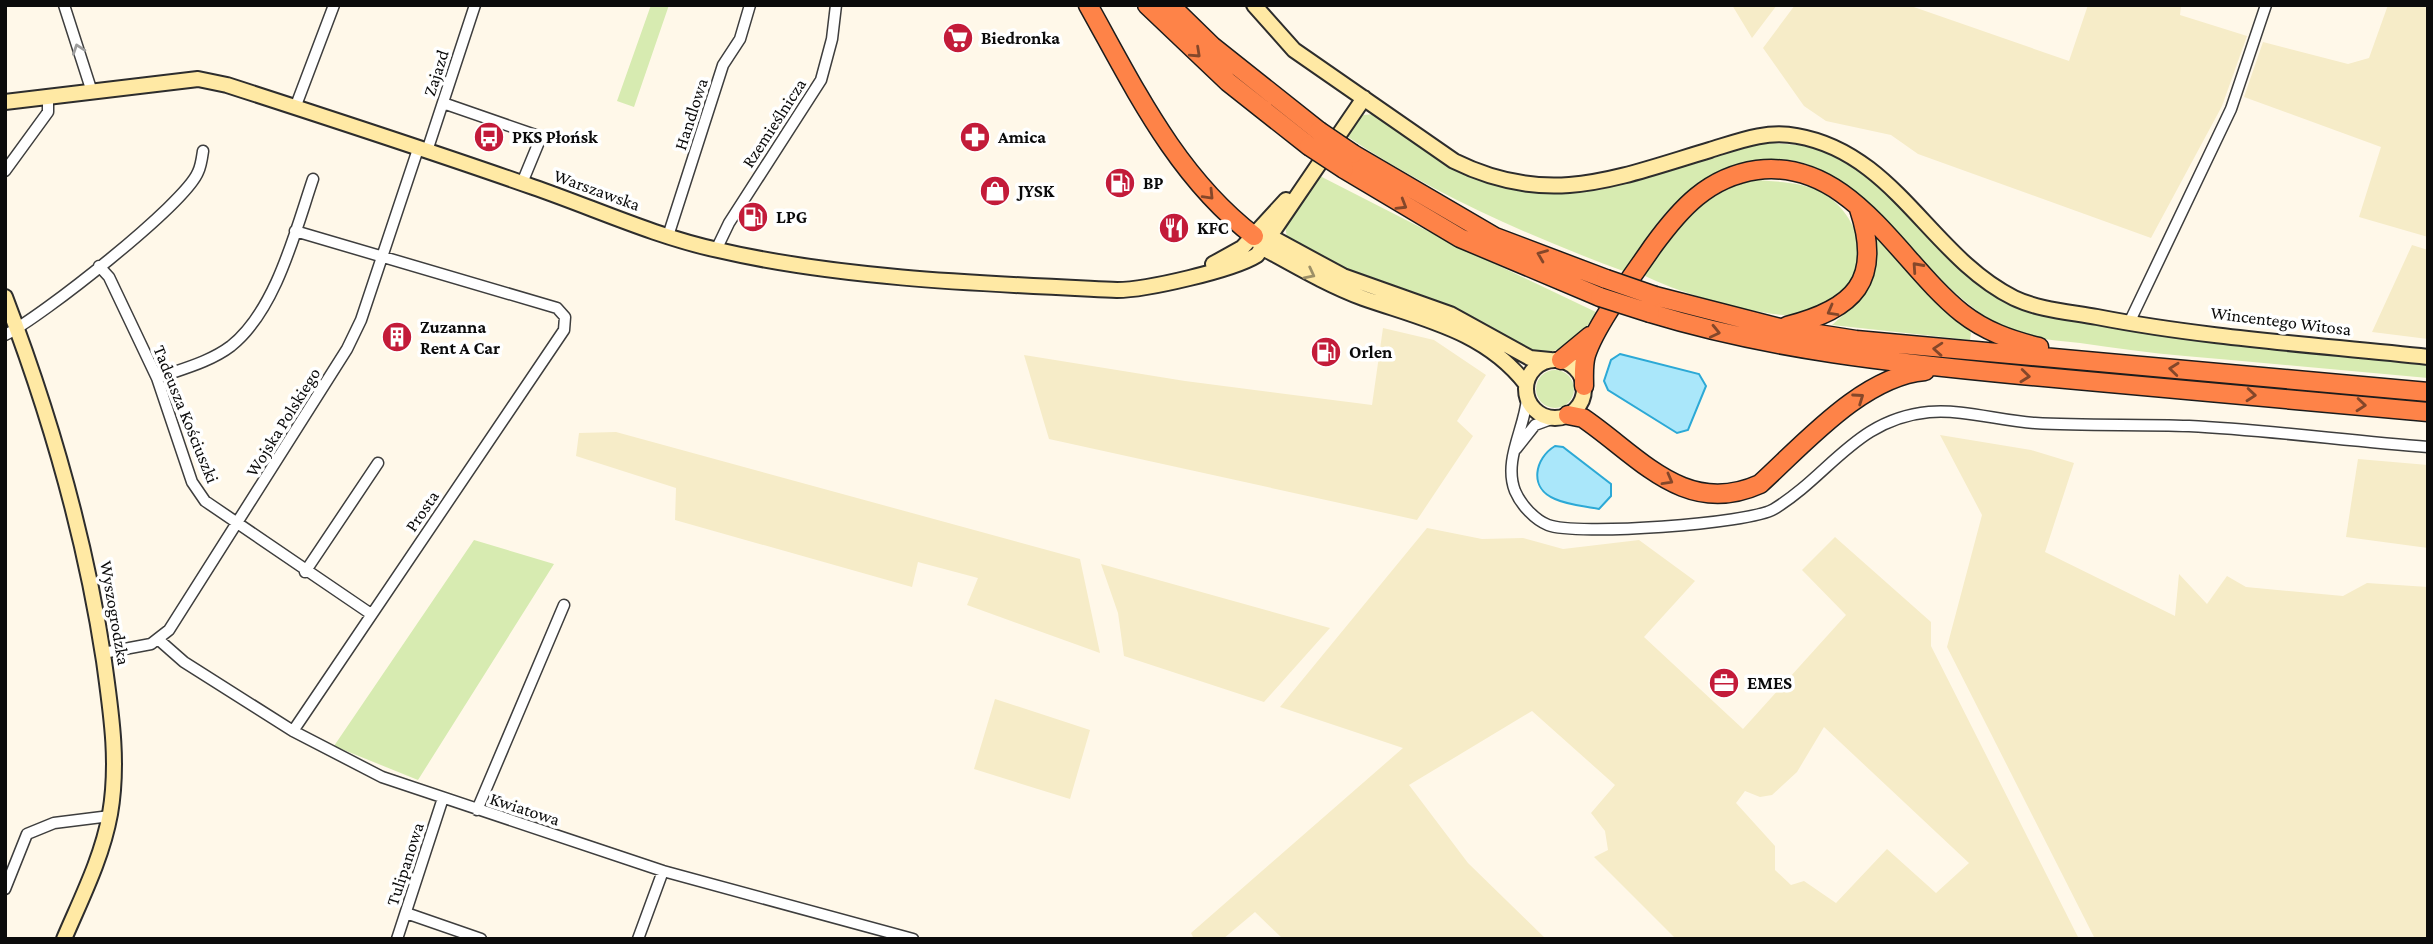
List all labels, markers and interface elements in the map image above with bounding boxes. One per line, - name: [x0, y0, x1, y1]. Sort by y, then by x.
- supermarket icon: Biedronka: [941, 21, 975, 55]
- place label: Biedronka: [981, 28, 1060, 48]
- one-way arrow: [72, 43, 86, 55]
- one-way arrow: [1188, 45, 1201, 57]
- street label: Zajazd: [419, 47, 454, 99]
- street label: Rzemieślnicza: [738, 75, 810, 171]
- street label: Handlowa: [670, 76, 712, 152]
- bus stop icon: PKS Płońsk: [472, 120, 506, 154]
- pharmacy icon: Amica: [958, 120, 992, 154]
- place label: PKS Płońsk: [512, 127, 598, 147]
- place label: Amica: [997, 127, 1046, 147]
- street label: Warszawska: [551, 165, 643, 215]
- fuel station icon: BP: [1103, 166, 1137, 200]
- place label: BP: [1143, 173, 1164, 193]
- shop icon: JYSK: [978, 174, 1012, 208]
- place label: JYSK: [1016, 181, 1055, 201]
- one-way arrow: [1200, 187, 1213, 200]
- one-way arrow: [1394, 197, 1407, 210]
- fuel station icon: LPG: [736, 200, 770, 234]
- place label: LPG: [776, 207, 807, 227]
- restaurant icon: KFC: [1157, 211, 1191, 245]
- place label: KFC: [1197, 218, 1229, 238]
- one-way arrow: [1537, 250, 1549, 264]
- one-way arrow: [1913, 263, 1926, 276]
- one-way arrow: [1302, 265, 1315, 279]
- street label: Wincentego Witosa: [2210, 302, 2352, 340]
- one-way arrow: [1827, 303, 1839, 316]
- place label: Zuzanna Rent A Car: [420, 317, 500, 358]
- building icon: Zuzanna Rent A Car: [380, 320, 414, 354]
- one-way arrow: [1709, 323, 1721, 338]
- fuel station icon: Orlen: [1309, 335, 1343, 369]
- one-way arrow: [1932, 341, 1943, 356]
- street label: Tadeusza Kościuszki: [149, 342, 223, 486]
- place label: Orlen: [1349, 342, 1393, 362]
- one-way arrow: [2168, 361, 2180, 376]
- street label: Wojska Polskiego: [242, 364, 325, 481]
- one-way arrow: [2019, 368, 2031, 383]
- one-way arrow: [2246, 387, 2257, 402]
- one-way arrow: [1851, 393, 1864, 406]
- one-way arrow: [2356, 397, 2367, 412]
- one-way arrow: [1660, 472, 1673, 485]
- street label: Prosta: [401, 487, 443, 535]
- street label: Wyszogrodzka: [96, 559, 134, 667]
- office icon: EMES: [1707, 666, 1741, 700]
- place label: EMES: [1747, 673, 1792, 693]
- street label: Kwiatowa: [488, 788, 562, 830]
- street label: Tulipanowa: [382, 820, 428, 908]

